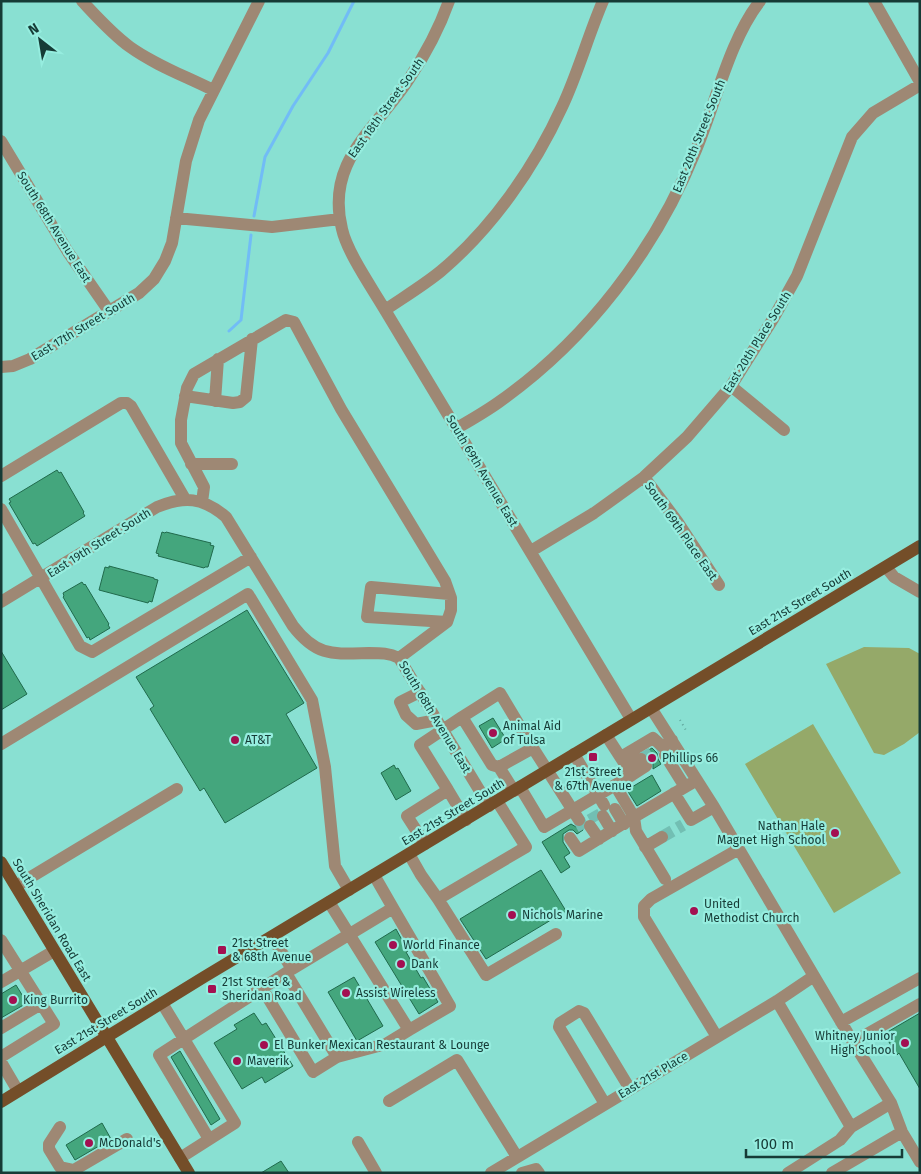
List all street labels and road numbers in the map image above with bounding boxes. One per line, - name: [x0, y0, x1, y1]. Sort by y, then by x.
- street label: East 18th Street South: [345, 55, 427, 161]
- street label: East 20th Street South: [670, 77, 728, 195]
- street label: South 68th Avenue East: [14, 169, 94, 286]
- street label: East 20th Place South: [720, 289, 794, 395]
- street label: East 17th Street South: [29, 290, 137, 364]
- street label: South 69th Avenue East: [443, 413, 521, 530]
- street label: South 69th Place East: [642, 479, 721, 583]
- street label: East 19th Street South: [45, 505, 153, 581]
- street label: East 21st Street South: [746, 566, 854, 638]
- street label: South 68th Avenue East: [396, 658, 474, 776]
- street label: East 21st Street South: [399, 776, 507, 848]
- street label: South Sheridan Road East: [10, 856, 95, 984]
- street label: East 21st Street South: [52, 985, 160, 1057]
- street label: East 21st Place: [616, 1049, 690, 1101]

